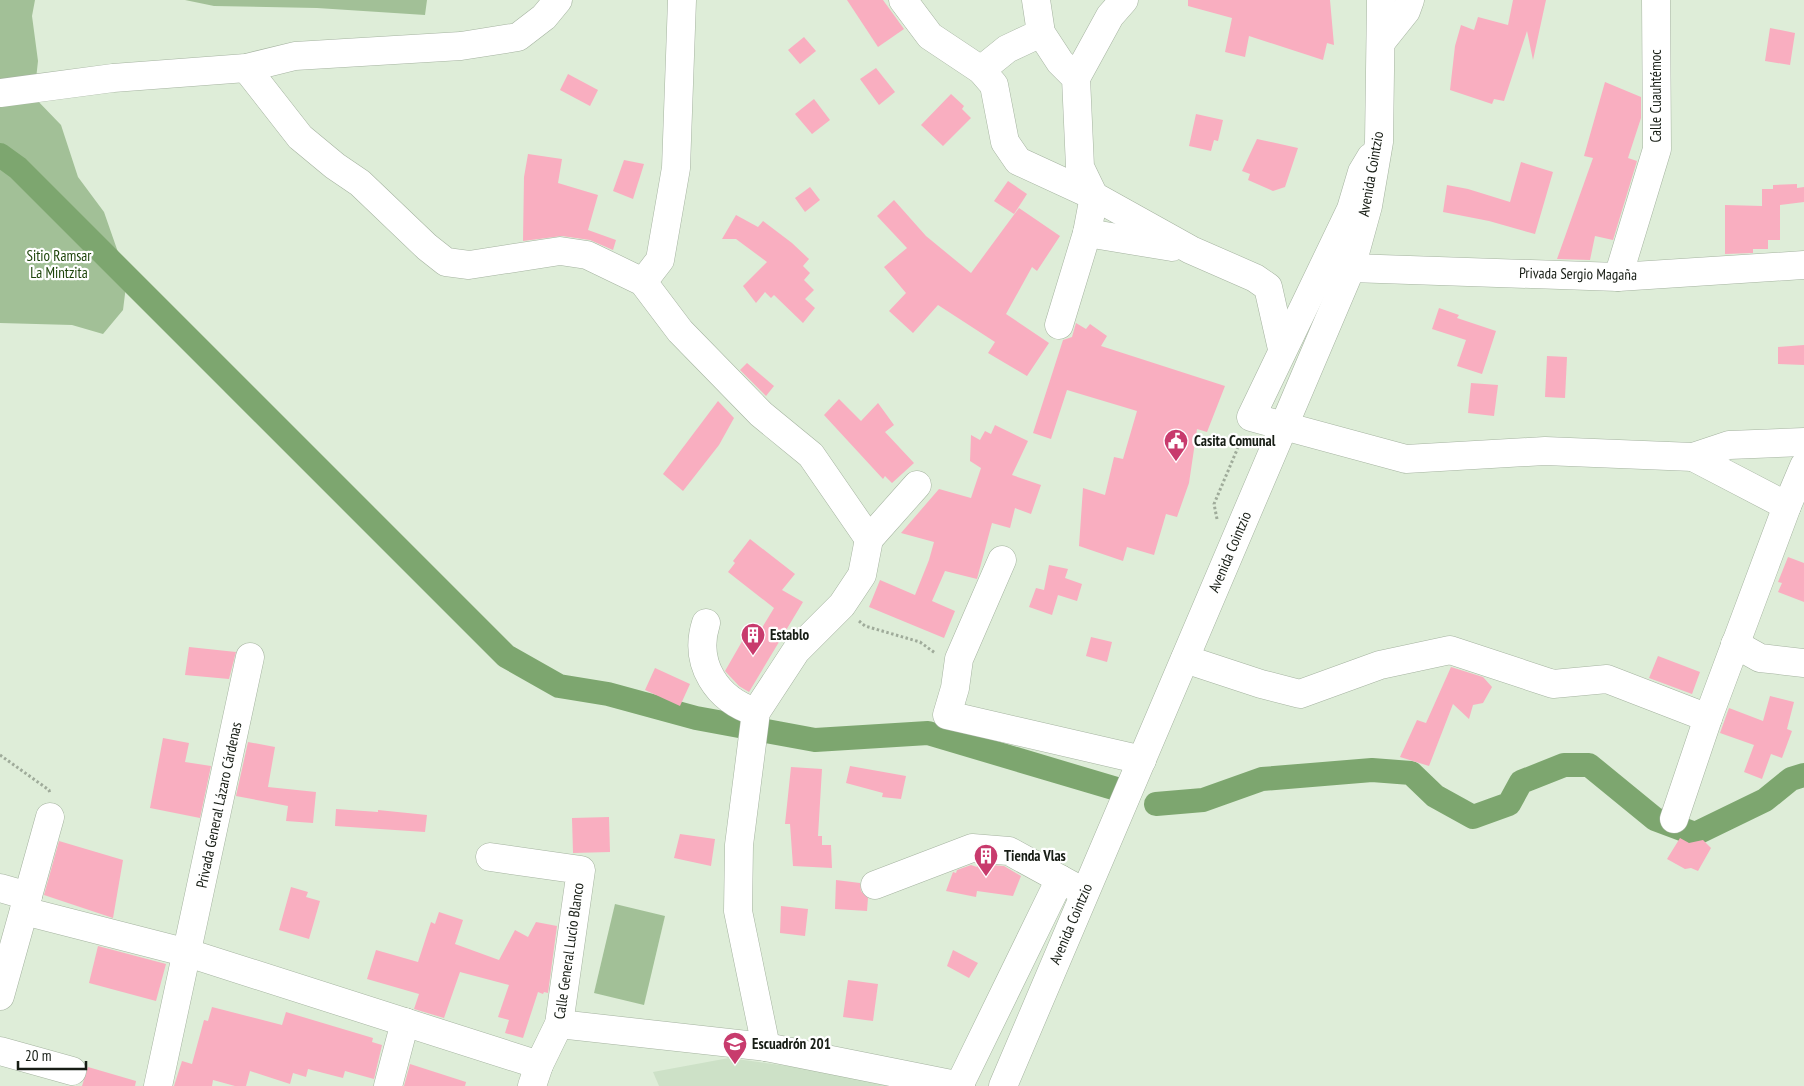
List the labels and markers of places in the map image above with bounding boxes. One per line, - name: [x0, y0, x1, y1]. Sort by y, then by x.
- public building icon: Casita Comunal: [1163, 428, 1189, 462]
- place label: Casita Comunal: [1194, 431, 1276, 450]
- building icon: Establo: [740, 622, 766, 656]
- place label: Establo: [770, 625, 810, 644]
- building icon: Tienda Vlas: [973, 843, 999, 877]
- place label: Tienda Vlas: [1004, 846, 1066, 865]
- school or university icon: Escuadrón 201: [722, 1031, 748, 1065]
- place label: Escuadrón 201: [752, 1034, 831, 1053]

